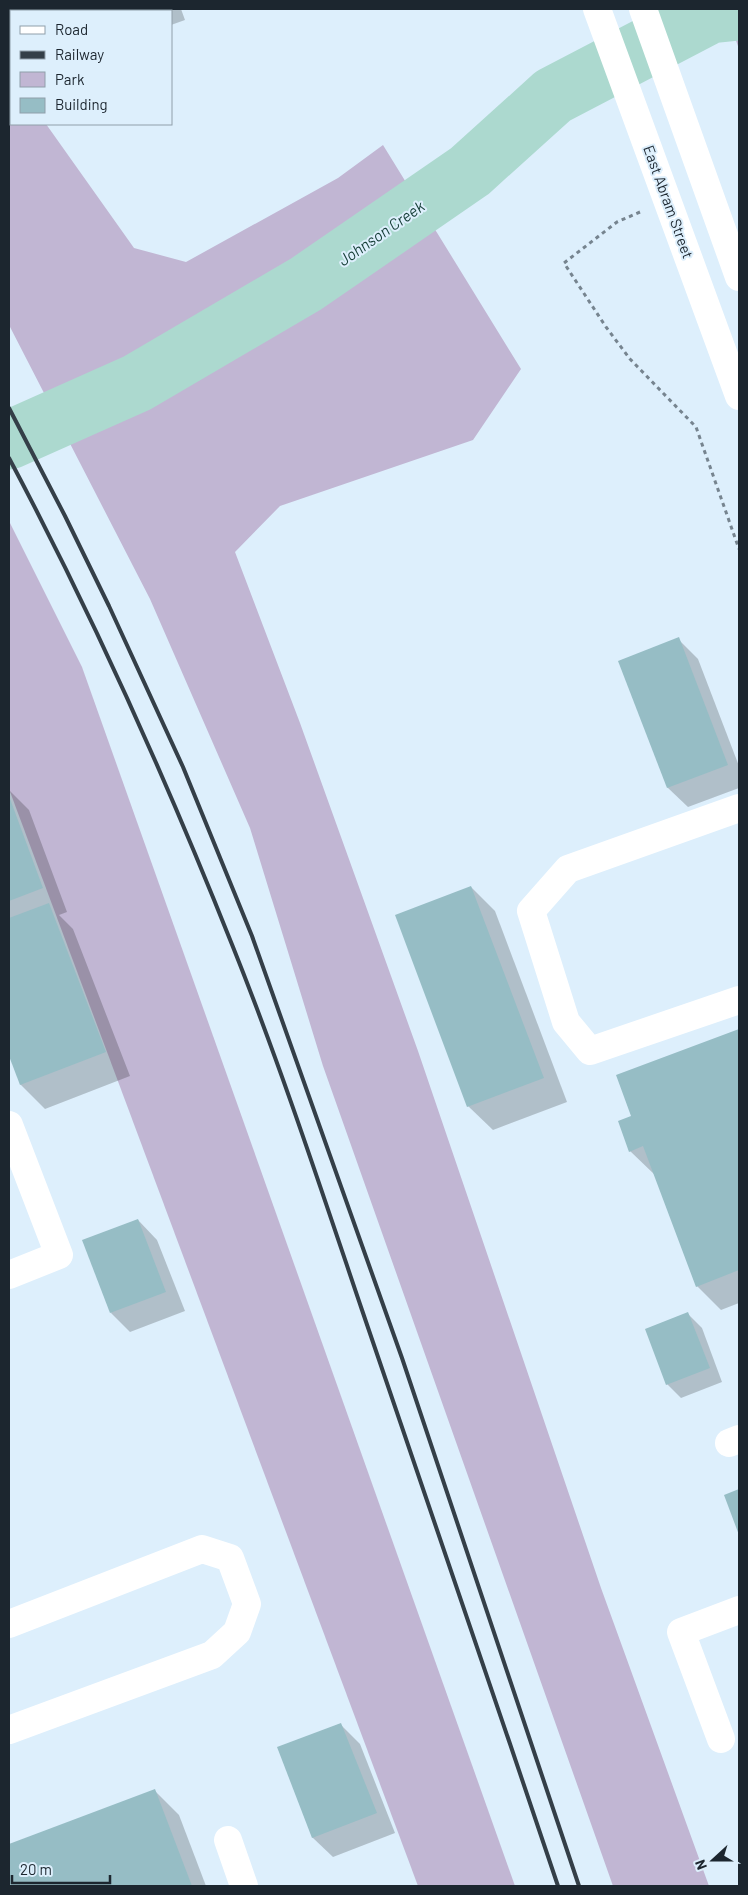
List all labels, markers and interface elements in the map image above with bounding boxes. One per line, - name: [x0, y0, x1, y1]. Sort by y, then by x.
- legend: [10, 10, 172, 125]
- text: Road: [55, 20, 88, 38]
- text: Railway: [55, 45, 104, 63]
- text: Park: [55, 70, 85, 88]
- text: Building: [55, 95, 108, 113]
- street label: East Abram Street: [640, 143, 698, 261]
- water label: Johnson Creek: [334, 196, 428, 269]
- north arrow: [688, 1835, 738, 1885]
- scale bar: [12, 1852, 110, 1884]
- text: N: [691, 1857, 710, 1872]
- text: 20 m: [20, 1860, 52, 1878]

